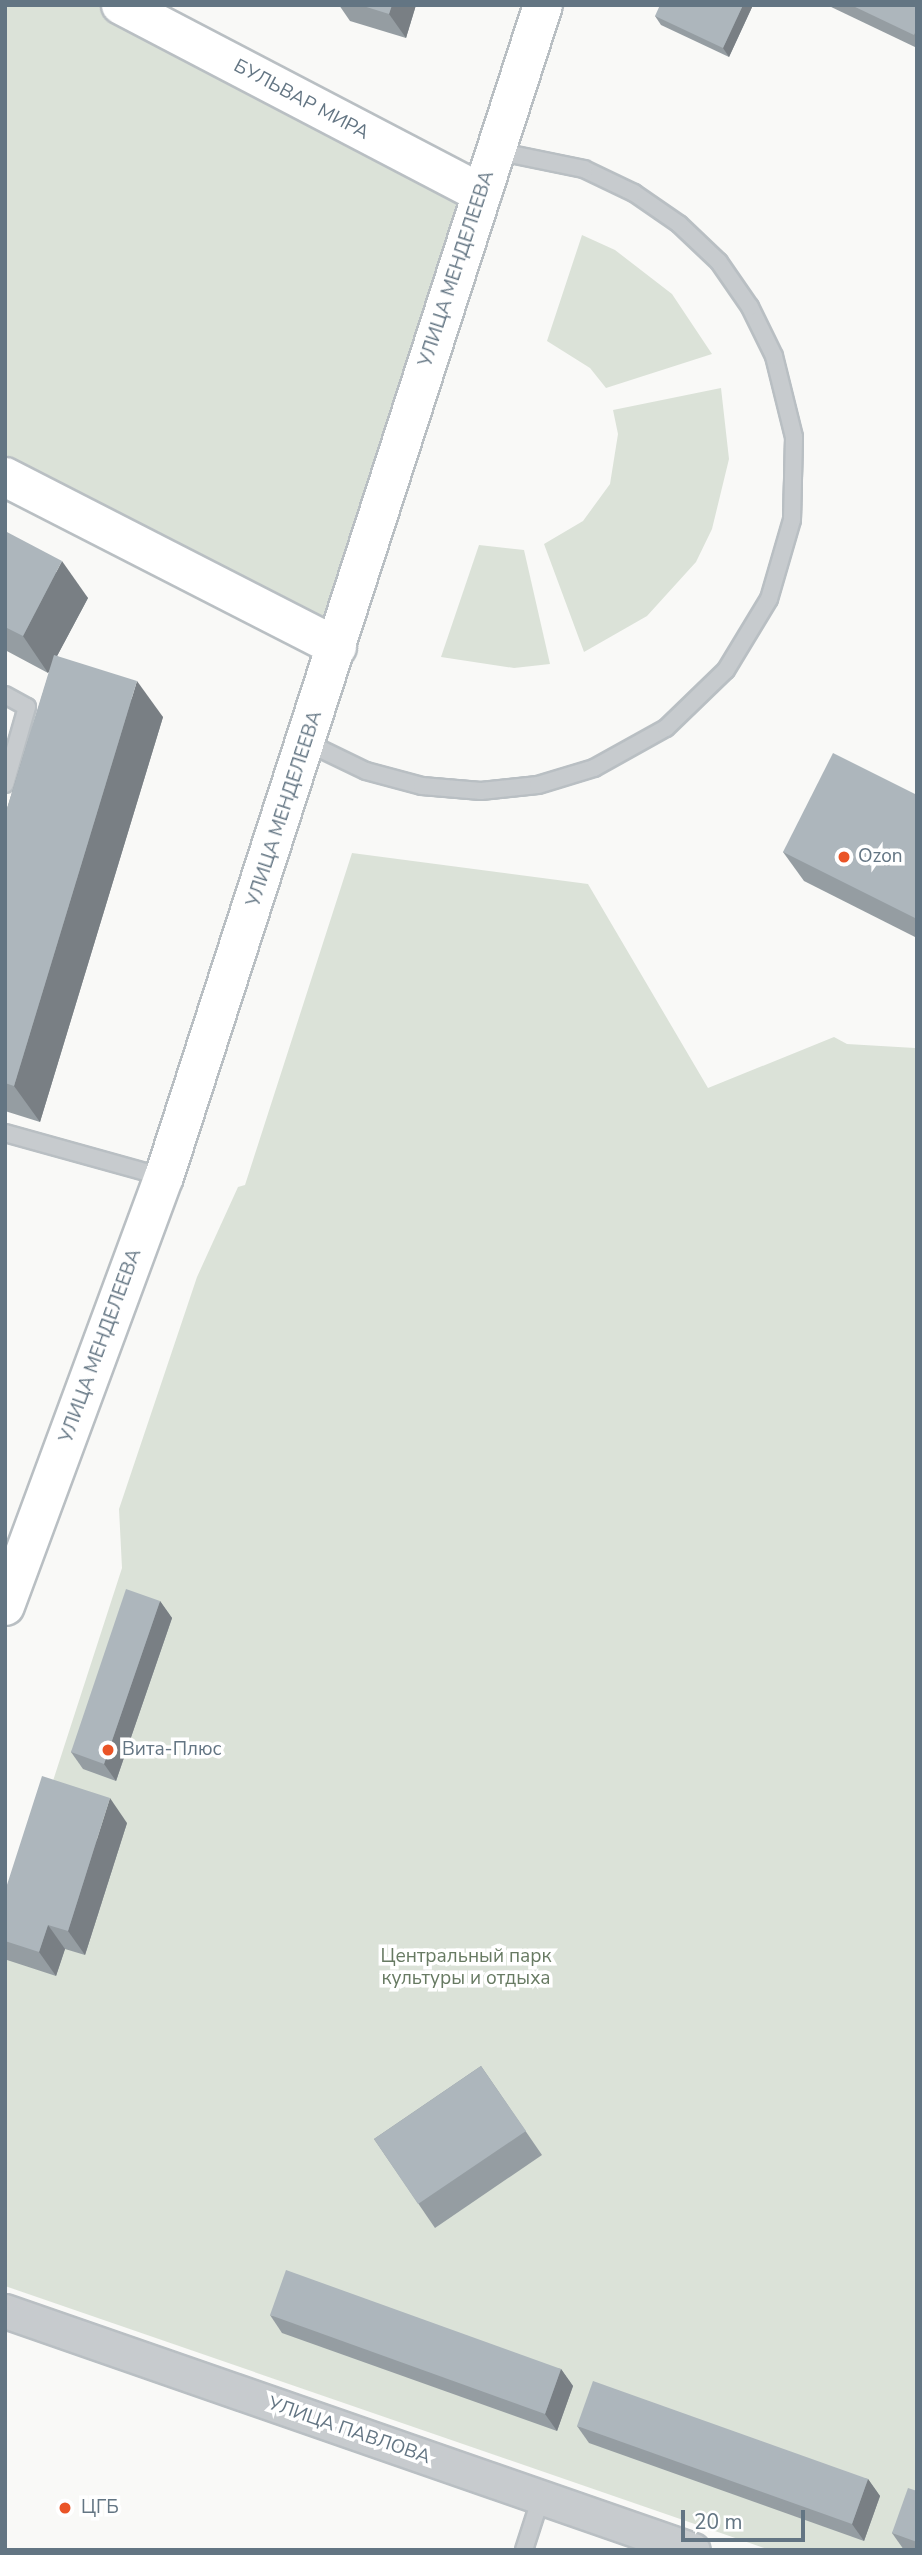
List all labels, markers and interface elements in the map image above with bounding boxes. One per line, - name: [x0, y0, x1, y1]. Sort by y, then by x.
- street label: БУЛЬВАР МИРА: [230, 55, 372, 145]
- street label: УЛИЦА МЕНДЕЛЕЕВА: [415, 168, 499, 370]
- street label: УЛИЦА МЕНДЕЛЕЕВА: [243, 708, 327, 910]
- place label: Ozon: [858, 846, 903, 868]
- marker: Ozon: [836, 849, 852, 865]
- street label: УЛИЦА МЕНДЕЛЕЕВА: [55, 1246, 147, 1446]
- place label: Вита-Плюс: [122, 1739, 222, 1761]
- marker: Вита-Плюс: [100, 1742, 116, 1758]
- park label: Центральный парк культуры и отдыха: [380, 1946, 552, 1990]
- street label: УЛИЦА ПАВЛОВА: [265, 2393, 433, 2469]
- scale bar: [684, 2496, 808, 2540]
- place label: ЦГБ: [81, 2497, 119, 2519]
- marker: ЦГБ: [55, 2498, 75, 2518]
- text: 20 m: [694, 2508, 743, 2536]

